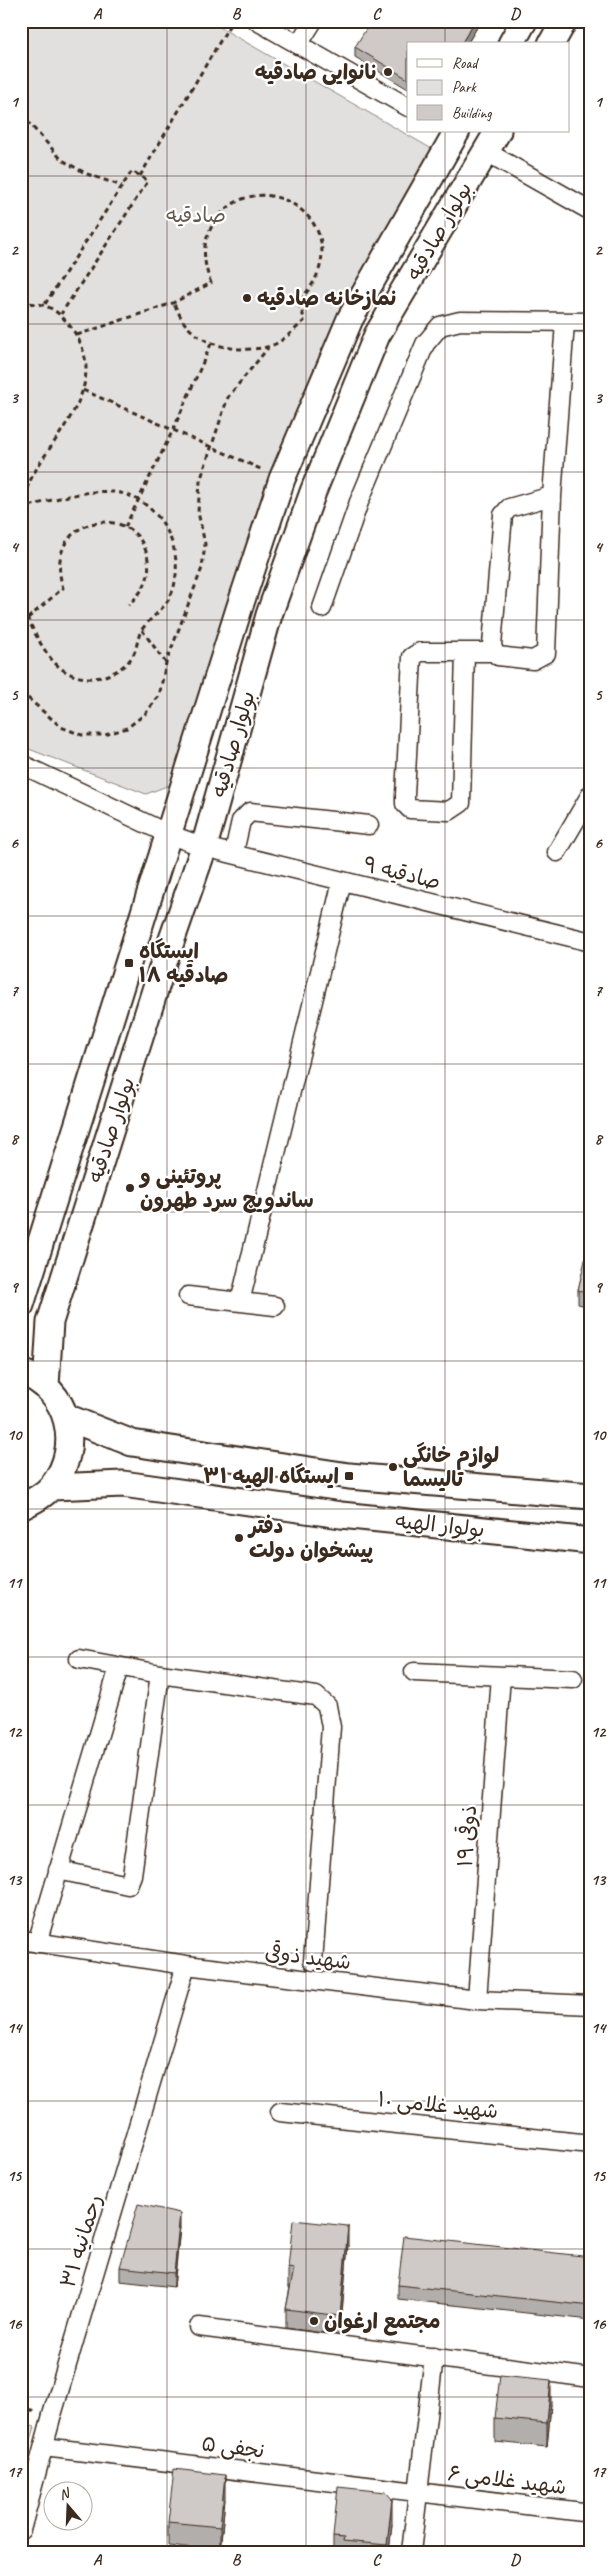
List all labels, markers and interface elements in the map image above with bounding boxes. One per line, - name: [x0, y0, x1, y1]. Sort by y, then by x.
- text: A: [93, 4, 103, 24]
- text: B: [232, 4, 242, 24]
- text: C: [372, 4, 382, 24]
- text: D: [510, 4, 521, 24]
- legend: [407, 42, 570, 132]
- text: Road: [452, 54, 479, 73]
- place label: نانوایی صادقیه: [255, 59, 378, 85]
- marker: نانوایی صادقیه: [382, 66, 394, 78]
- text: Park: [452, 78, 477, 97]
- text: 1: [10, 92, 19, 112]
- text: 1: [594, 92, 603, 112]
- text: Building: [452, 104, 492, 123]
- street label: بولوار صادقیه: [400, 177, 478, 285]
- park label: صادقیه: [166, 202, 226, 228]
- text: 2: [10, 240, 19, 260]
- text: 2: [594, 240, 603, 260]
- place label: نمازخانه صادقیه: [257, 285, 396, 311]
- marker: نمازخانه صادقیه: [241, 292, 253, 304]
- text: 3: [10, 388, 19, 408]
- text: 3: [594, 388, 603, 408]
- text: 4: [10, 537, 19, 557]
- text: 4: [594, 537, 603, 557]
- text: 5: [11, 685, 20, 705]
- text: 5: [595, 685, 604, 705]
- street label: بولوار صادقیه: [205, 688, 261, 800]
- text: 6: [10, 833, 19, 853]
- text: 6: [594, 833, 603, 853]
- street label: صادقیه ۹: [361, 851, 443, 895]
- place label: ایستگاه صادقیه ۱۸: [139, 938, 228, 988]
- marker: ایستگاه صادقیه ۱۸: [123, 957, 135, 969]
- text: 7: [10, 981, 19, 1001]
- text: 7: [594, 981, 603, 1001]
- street label: بولوار صادقیه: [82, 1074, 141, 1186]
- text: 8: [10, 1129, 19, 1149]
- text: 8: [594, 1129, 603, 1149]
- place label: پروتئینی و ساندویچ سرد طهرون: [138, 1163, 314, 1213]
- marker: پروتئینی و ساندویچ سرد طهرون: [124, 1182, 136, 1194]
- text: 9: [10, 1277, 19, 1297]
- text: 9: [594, 1277, 603, 1297]
- text: 10: [7, 1425, 23, 1445]
- text: 10: [591, 1425, 607, 1445]
- place label: لوازم خانگی تالیسما: [403, 1442, 499, 1492]
- marker: لوازم خانگی تالیسما: [387, 1461, 399, 1473]
- place label: ایستگاه الهیه ۳۱: [203, 1463, 339, 1489]
- marker: ایستگاه الهیه ۳۱: [343, 1470, 355, 1482]
- street label: بولوار الهیه: [394, 1507, 486, 1544]
- place label: دفتر پیشخوان دولت: [247, 1513, 373, 1563]
- marker: دفتر پیشخوان دولت: [233, 1532, 245, 1544]
- text: 11: [7, 1573, 23, 1593]
- text: 11: [591, 1573, 607, 1593]
- text: 12: [7, 1722, 23, 1742]
- text: 12: [591, 1722, 607, 1742]
- street label: ذوقی ۱۹: [452, 1804, 482, 1868]
- text: 13: [7, 1870, 23, 1890]
- text: 13: [591, 1870, 607, 1890]
- street label: شهید ذوقی: [263, 1939, 353, 1975]
- text: 14: [7, 2018, 23, 2038]
- text: 14: [591, 2018, 607, 2038]
- street label: شهید غلامی ۱۰: [376, 2086, 500, 2125]
- text: 15: [7, 2166, 23, 2186]
- text: 15: [591, 2166, 607, 2186]
- street label: رحمانیه ۳۱: [54, 2191, 108, 2291]
- place label: مجتمع ارغوان: [324, 2308, 440, 2336]
- text: 16: [7, 2314, 23, 2334]
- text: 16: [591, 2314, 607, 2334]
- marker: مجتمع ارغوان: [308, 2315, 320, 2327]
- street label: نجفی ۵: [200, 2430, 266, 2465]
- street label: شهید غلامی ۶: [446, 2460, 568, 2501]
- text: 17: [7, 2462, 23, 2482]
- text: 17: [591, 2462, 607, 2482]
- north arrow: [42, 2480, 92, 2530]
- text: N: [57, 2484, 73, 2504]
- text: A: [93, 2550, 103, 2570]
- text: B: [232, 2550, 242, 2570]
- text: C: [372, 2550, 382, 2570]
- text: D: [510, 2550, 521, 2570]

